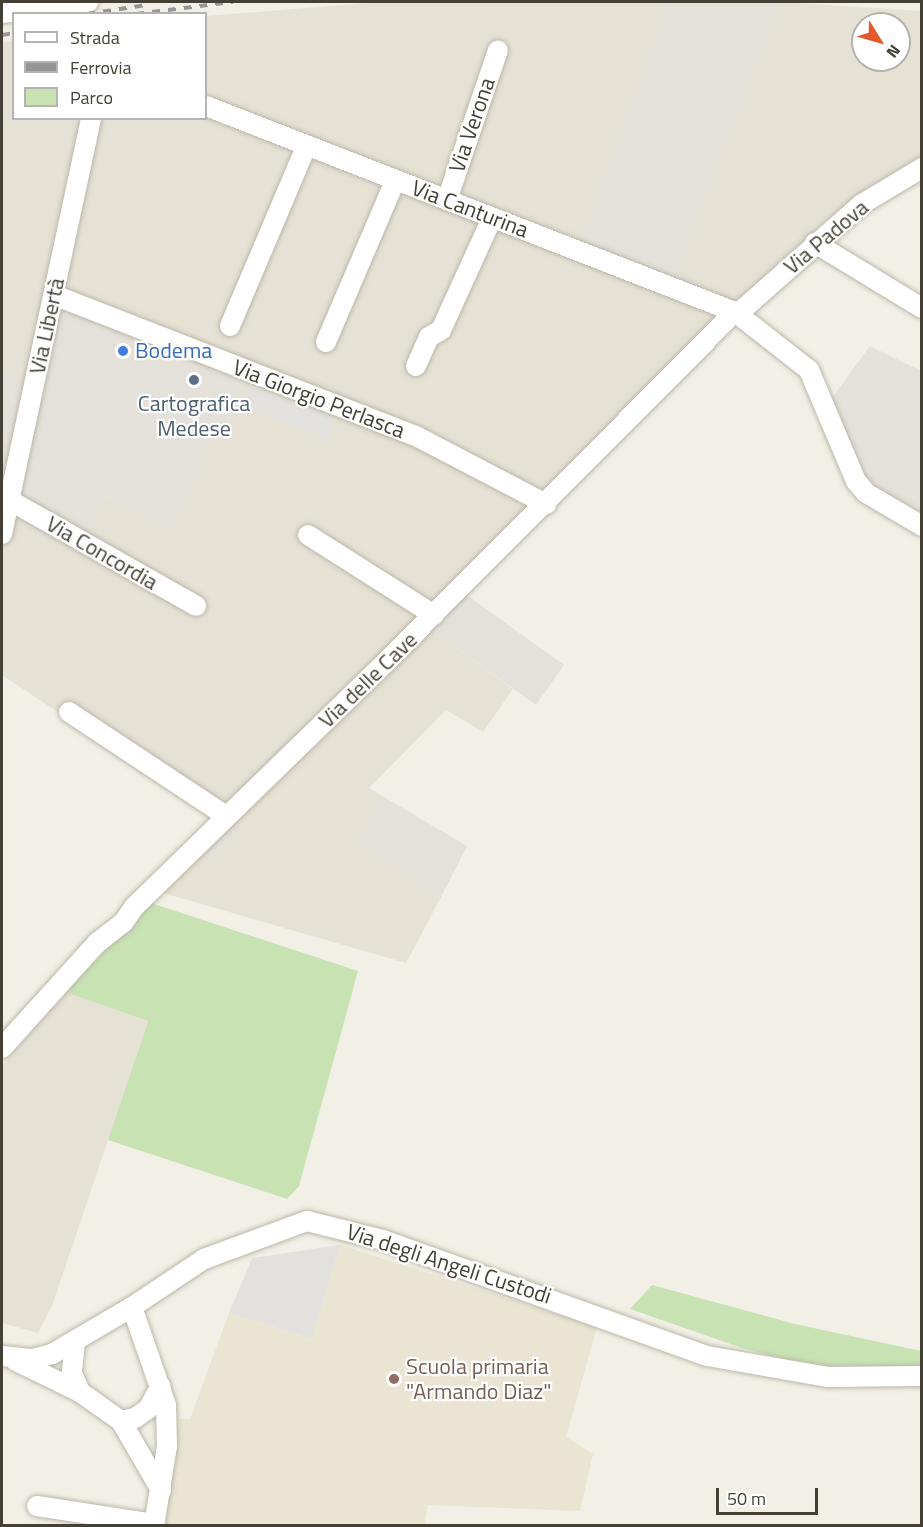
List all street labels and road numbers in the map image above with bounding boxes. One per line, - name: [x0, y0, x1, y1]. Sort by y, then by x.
- street label: Via Verona: [443, 74, 501, 176]
- street label: Via Canturina: [408, 175, 532, 243]
- street label: Via Padova: [778, 194, 874, 280]
- street label: Via Libertà: [24, 275, 70, 377]
- street label: Via Giorgio Perlasca: [229, 354, 409, 444]
- street label: Via Concordia: [41, 510, 163, 596]
- street label: Via delle Cave: [313, 626, 423, 734]
- street label: Via degli Angeli Custodi: [343, 1218, 555, 1310]

